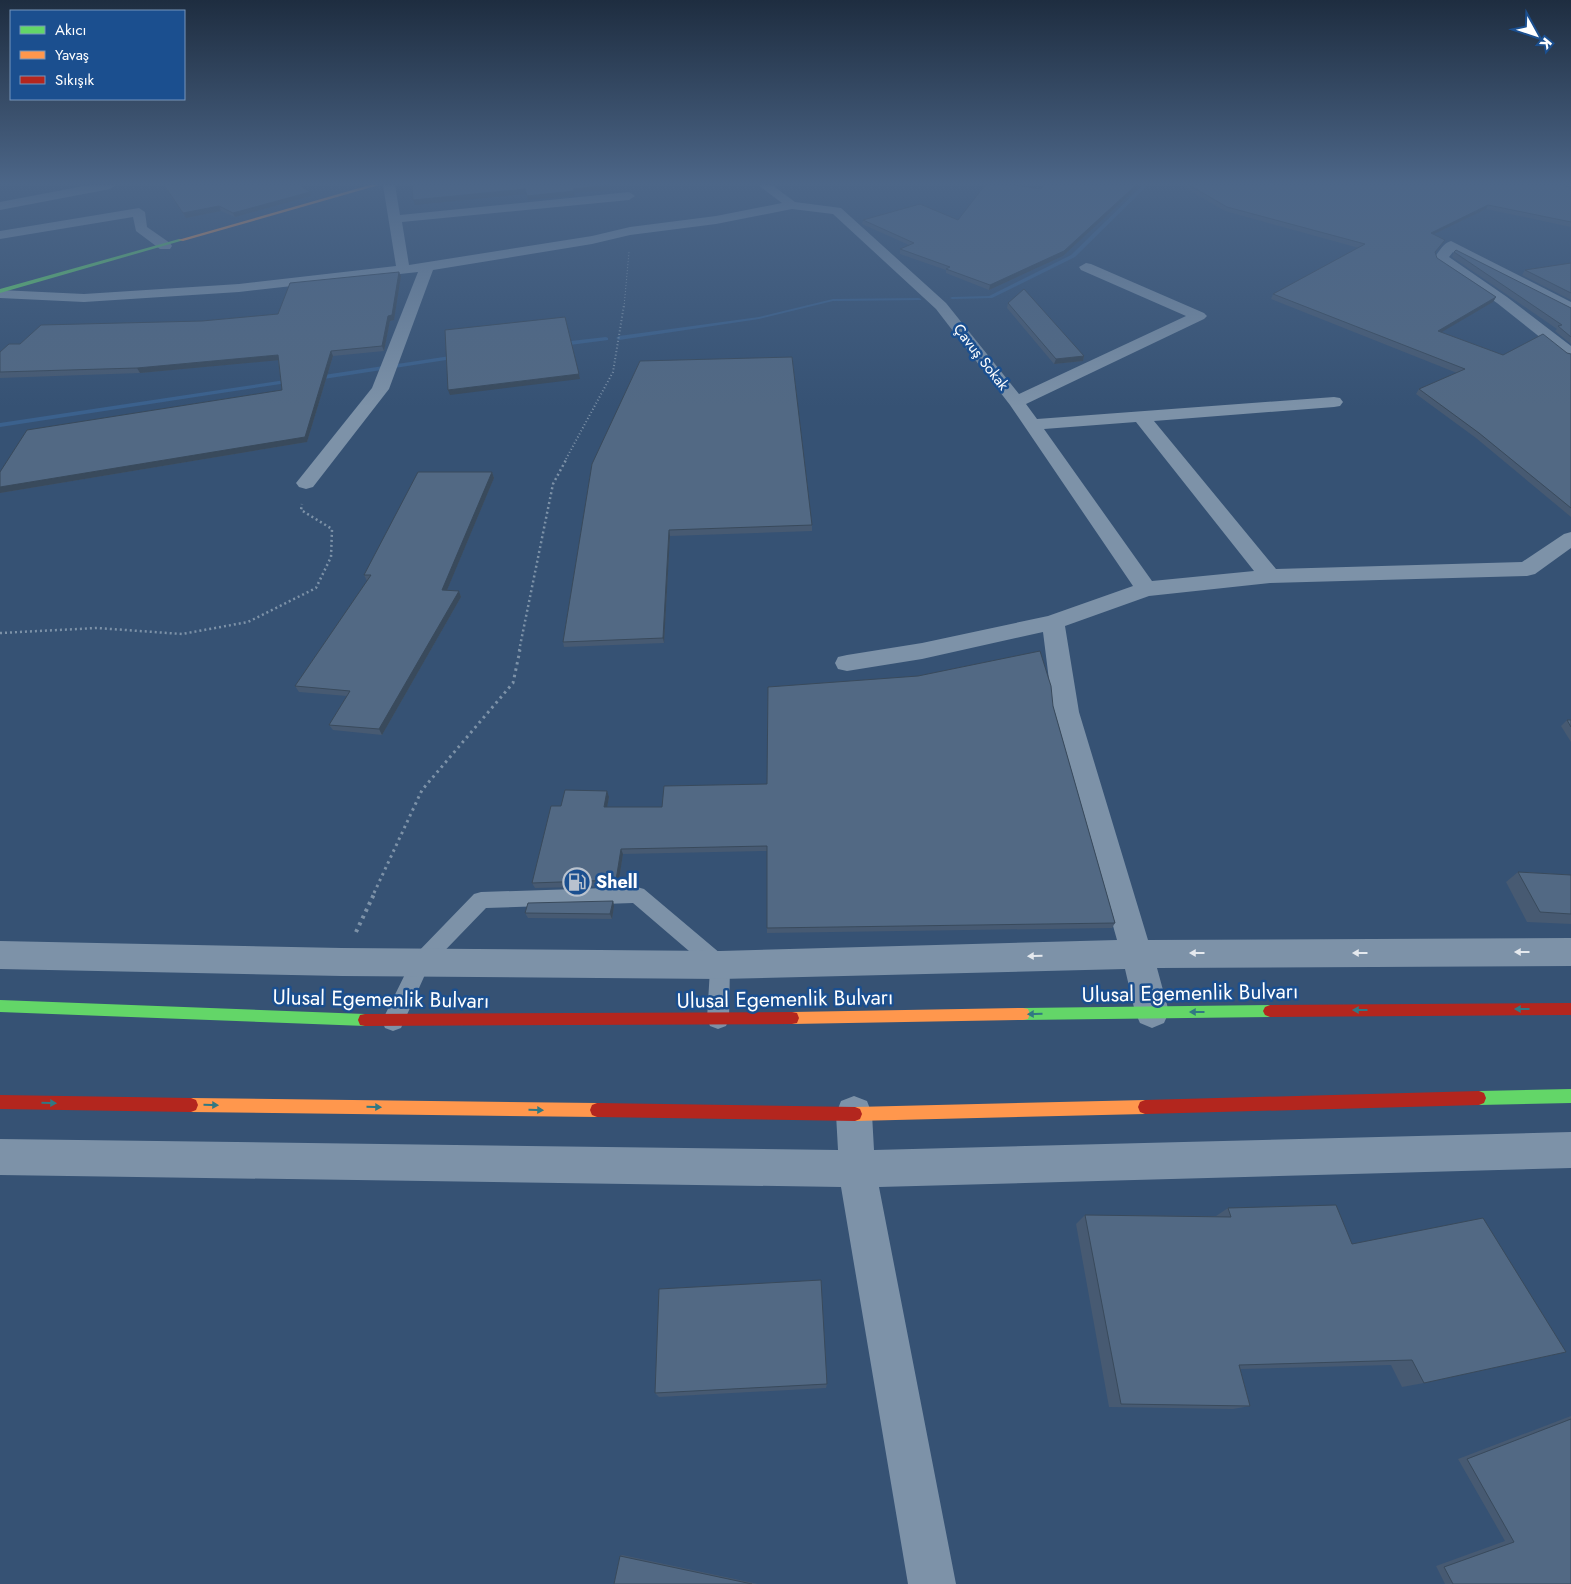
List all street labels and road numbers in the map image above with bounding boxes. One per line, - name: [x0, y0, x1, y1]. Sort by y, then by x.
- street label: Çavuş Sokak: [948, 319, 1014, 395]
- street label: Ulusal Egemenlik Bulvarı: [1081, 976, 1299, 1010]
- street label: Ulusal Egemenlik Bulvarı: [272, 982, 490, 1016]
- street label: Ulusal Egemenlik Bulvarı: [676, 982, 894, 1016]

